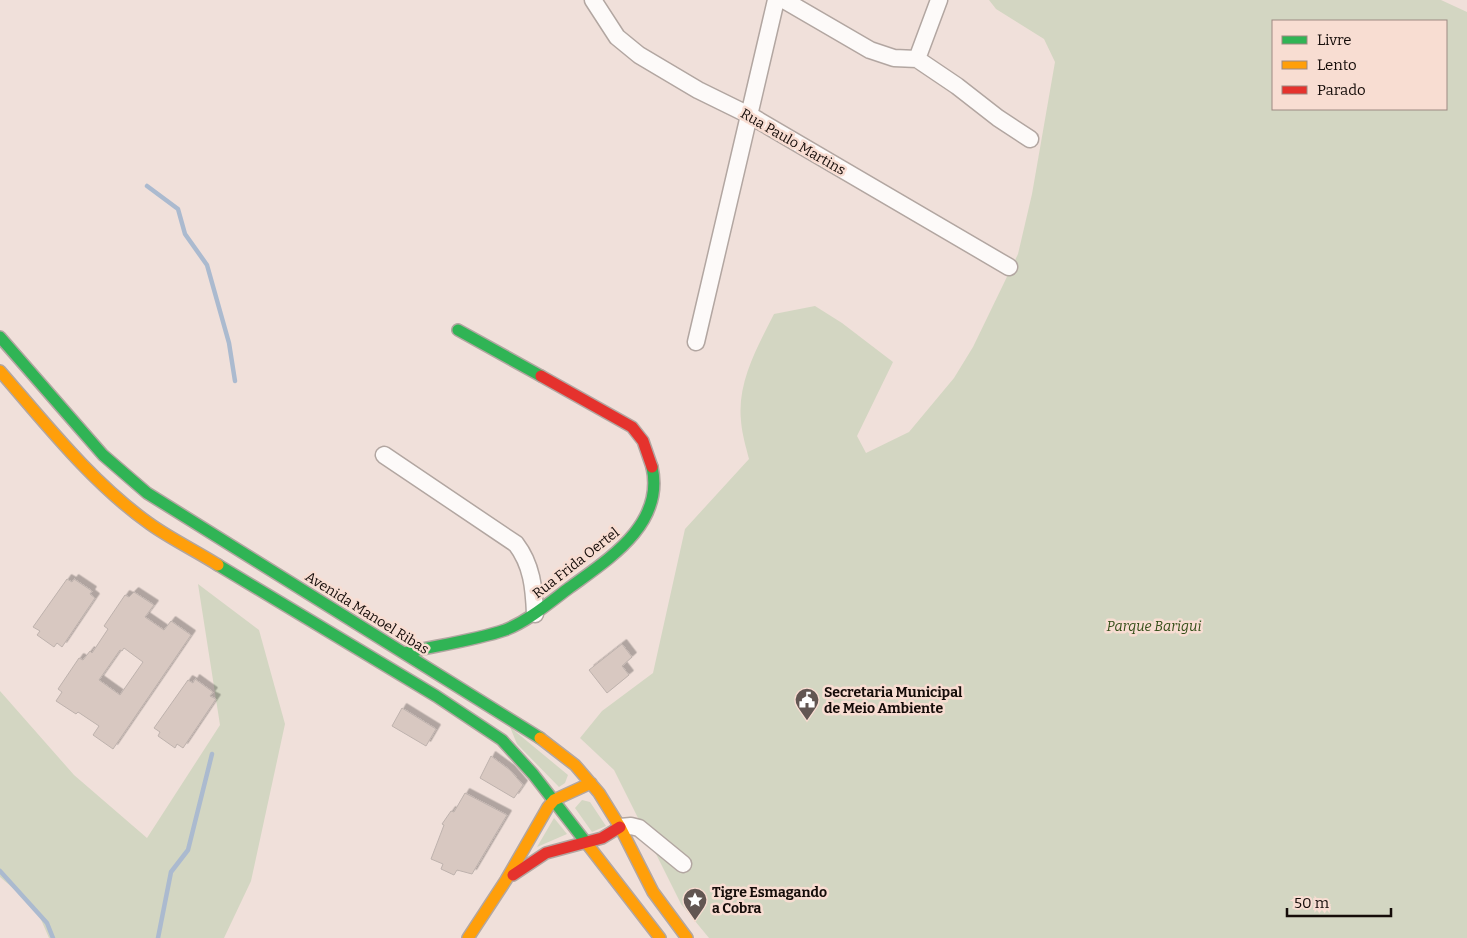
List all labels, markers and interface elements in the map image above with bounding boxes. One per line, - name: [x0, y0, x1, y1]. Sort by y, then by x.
- legend: [1272, 20, 1447, 110]
- text: Livre: [1317, 31, 1352, 49]
- text: Lento: [1317, 56, 1357, 74]
- text: Parado: [1317, 81, 1366, 99]
- street label: Rua Paulo Martins: [738, 105, 848, 179]
- street label: Rua Frida Oertel: [529, 524, 623, 602]
- street label: Avenida Manoel Ribas: [302, 568, 432, 658]
- park label: Parque Barigui: [1107, 618, 1201, 635]
- place label: Secretaria Municipal de Meio Ambiente: [824, 684, 963, 717]
- public building icon: Secretaria Municipal de Meio Ambiente: [794, 687, 820, 721]
- place label: Tigre Esmagando a Cobra: [712, 884, 827, 917]
- scale bar: [1287, 886, 1391, 918]
- place icon: Tigre Esmagando a Cobra: [682, 887, 708, 921]
- text: 50 m: [1294, 894, 1330, 912]

